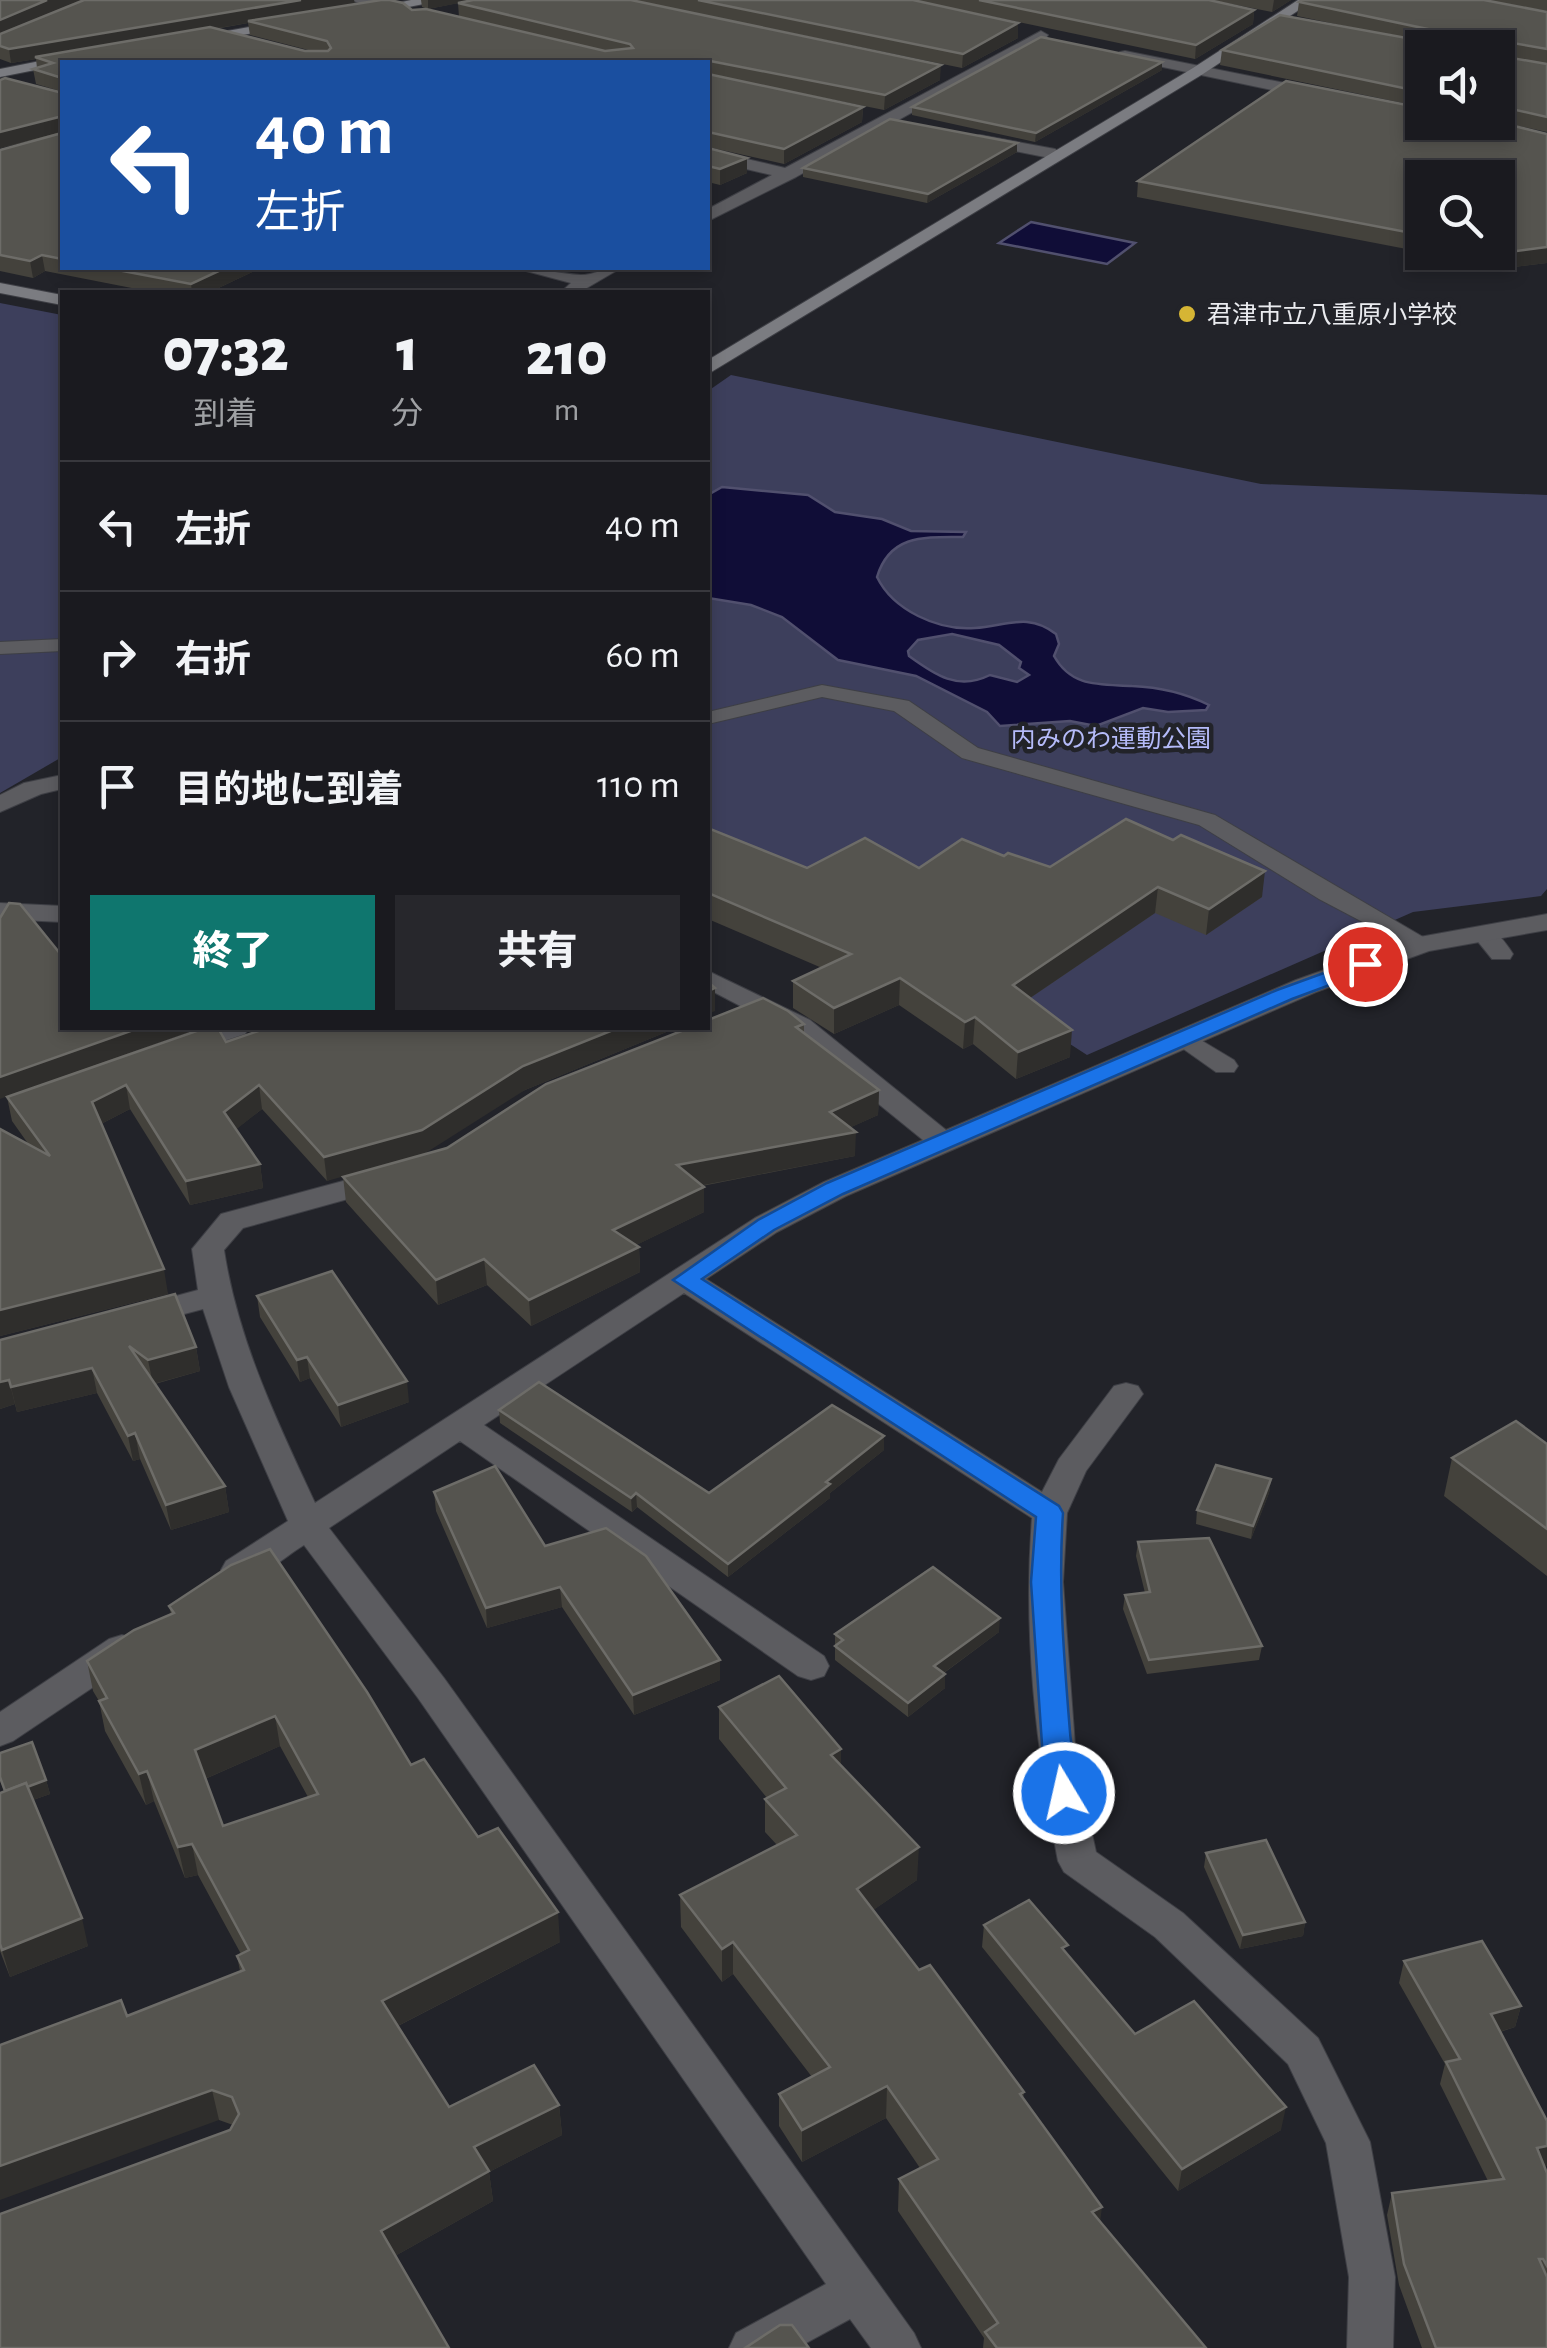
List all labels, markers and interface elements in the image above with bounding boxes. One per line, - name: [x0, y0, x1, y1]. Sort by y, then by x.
- map controls: [1405, 30, 1515, 270]
- button: sound: [1405, 30, 1515, 140]
- text: 40 m: [255, 97, 394, 167]
- icon: left: [90, 100, 220, 230]
- button: search: [1405, 160, 1515, 270]
- text: 左折: [255, 191, 345, 236]
- place label: 君津市立八重原小学校: [1207, 301, 1457, 328]
- marker: 君津市立八重原小学校: [1176, 303, 1198, 325]
- text: 07:32: [162, 322, 289, 382]
- text: 1: [396, 322, 418, 382]
- text: 210: [526, 326, 608, 386]
- text: m: [554, 394, 579, 426]
- text: 到着: [194, 398, 258, 430]
- text: 分: [391, 398, 423, 430]
- icon: left: [90, 499, 145, 554]
- text: 40 m: [605, 507, 680, 545]
- text: 左折: [175, 512, 251, 550]
- icon: right: [90, 629, 145, 684]
- text: 60 m: [605, 637, 680, 675]
- text: 右折: [175, 642, 251, 680]
- park label: 内みのわ運動公園: [1011, 725, 1211, 752]
- icon: arrive: [90, 759, 145, 814]
- text: 110 m: [597, 767, 680, 805]
- text: 目的地に到着: [175, 772, 403, 810]
- button: 終了: [90, 895, 375, 1010]
- button: 共有: [395, 895, 680, 1010]
- pin: [1323, 922, 1408, 1007]
- icon: arrive: [1338, 937, 1393, 992]
- position arrow: [1012, 1741, 1116, 1845]

